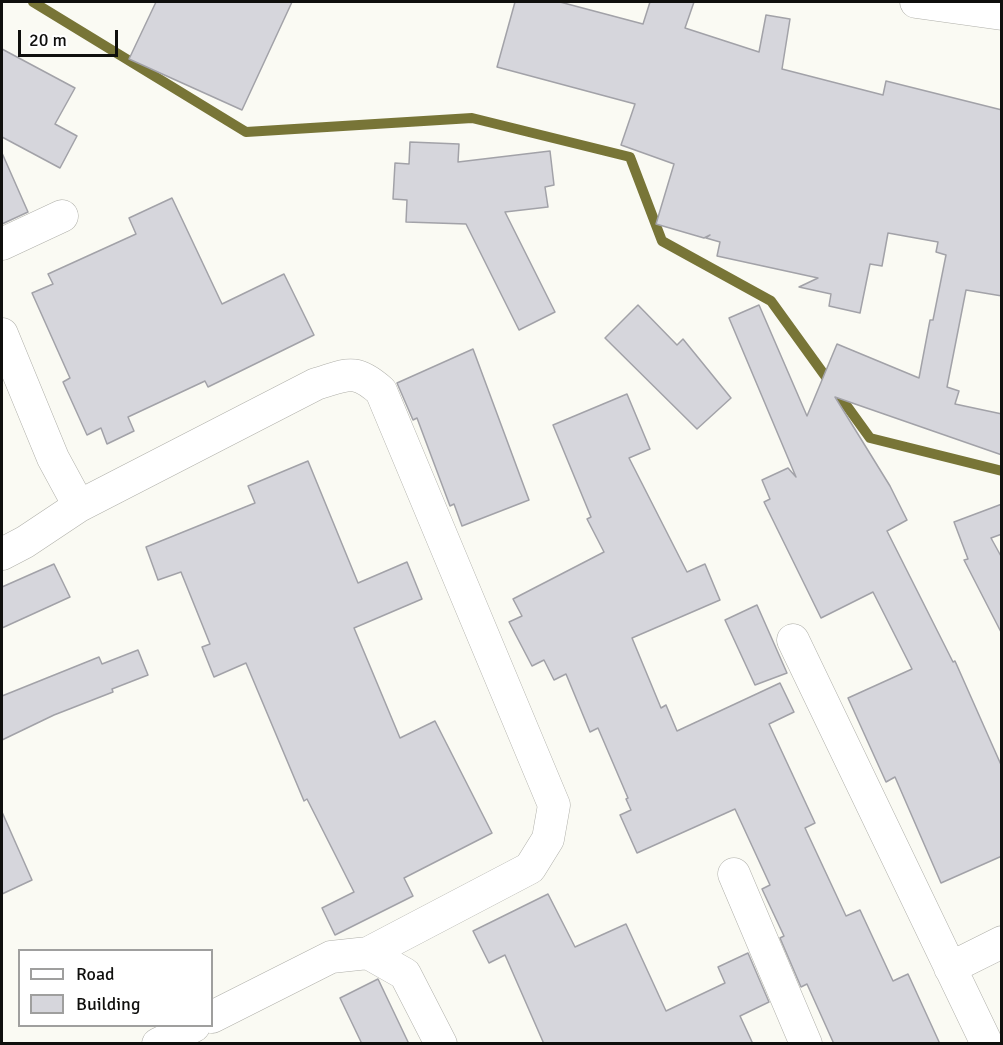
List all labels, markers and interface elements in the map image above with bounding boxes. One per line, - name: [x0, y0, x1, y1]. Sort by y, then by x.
- scale bar: [21, 18, 122, 56]
- text: 20 m: [29, 29, 67, 51]
- legend: [18, 949, 213, 1027]
- text: Road: [76, 963, 115, 985]
- text: Building: [76, 993, 140, 1015]

